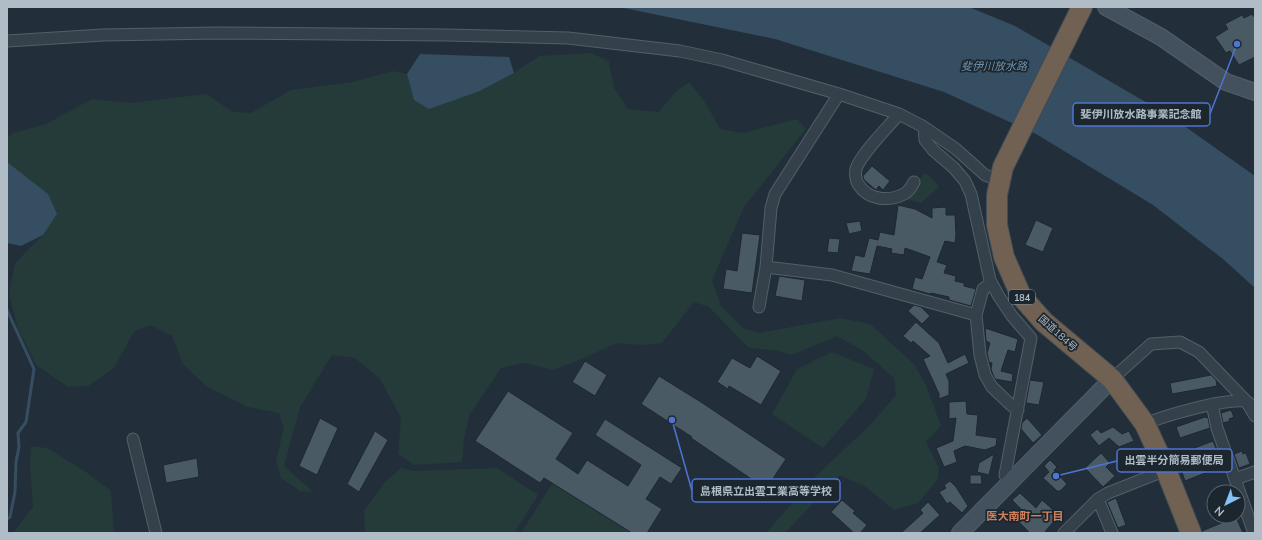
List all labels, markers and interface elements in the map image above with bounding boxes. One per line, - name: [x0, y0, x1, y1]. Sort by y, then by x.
- water label: 斐伊川放水路: [961, 59, 1028, 73]
- callout: 斐伊川放水路事業記念館: [1073, 103, 1210, 126]
- text: 斐伊川放水路事業記念館: [1081, 107, 1202, 121]
- road number: 184: [1009, 290, 1035, 304]
- street label: 国道184号: [1036, 312, 1080, 354]
- callout: 出雲半分簡易郵便局: [1117, 449, 1232, 472]
- text: 出雲半分簡易郵便局: [1125, 453, 1224, 467]
- callout: 島根県立出雲工業高等学校: [692, 479, 840, 502]
- text: 島根県立出雲工業高等学校: [700, 484, 832, 498]
- north arrow: [1206, 484, 1246, 524]
- text: N: [1212, 503, 1227, 519]
- district label: 医大南町一丁目: [987, 509, 1064, 523]

